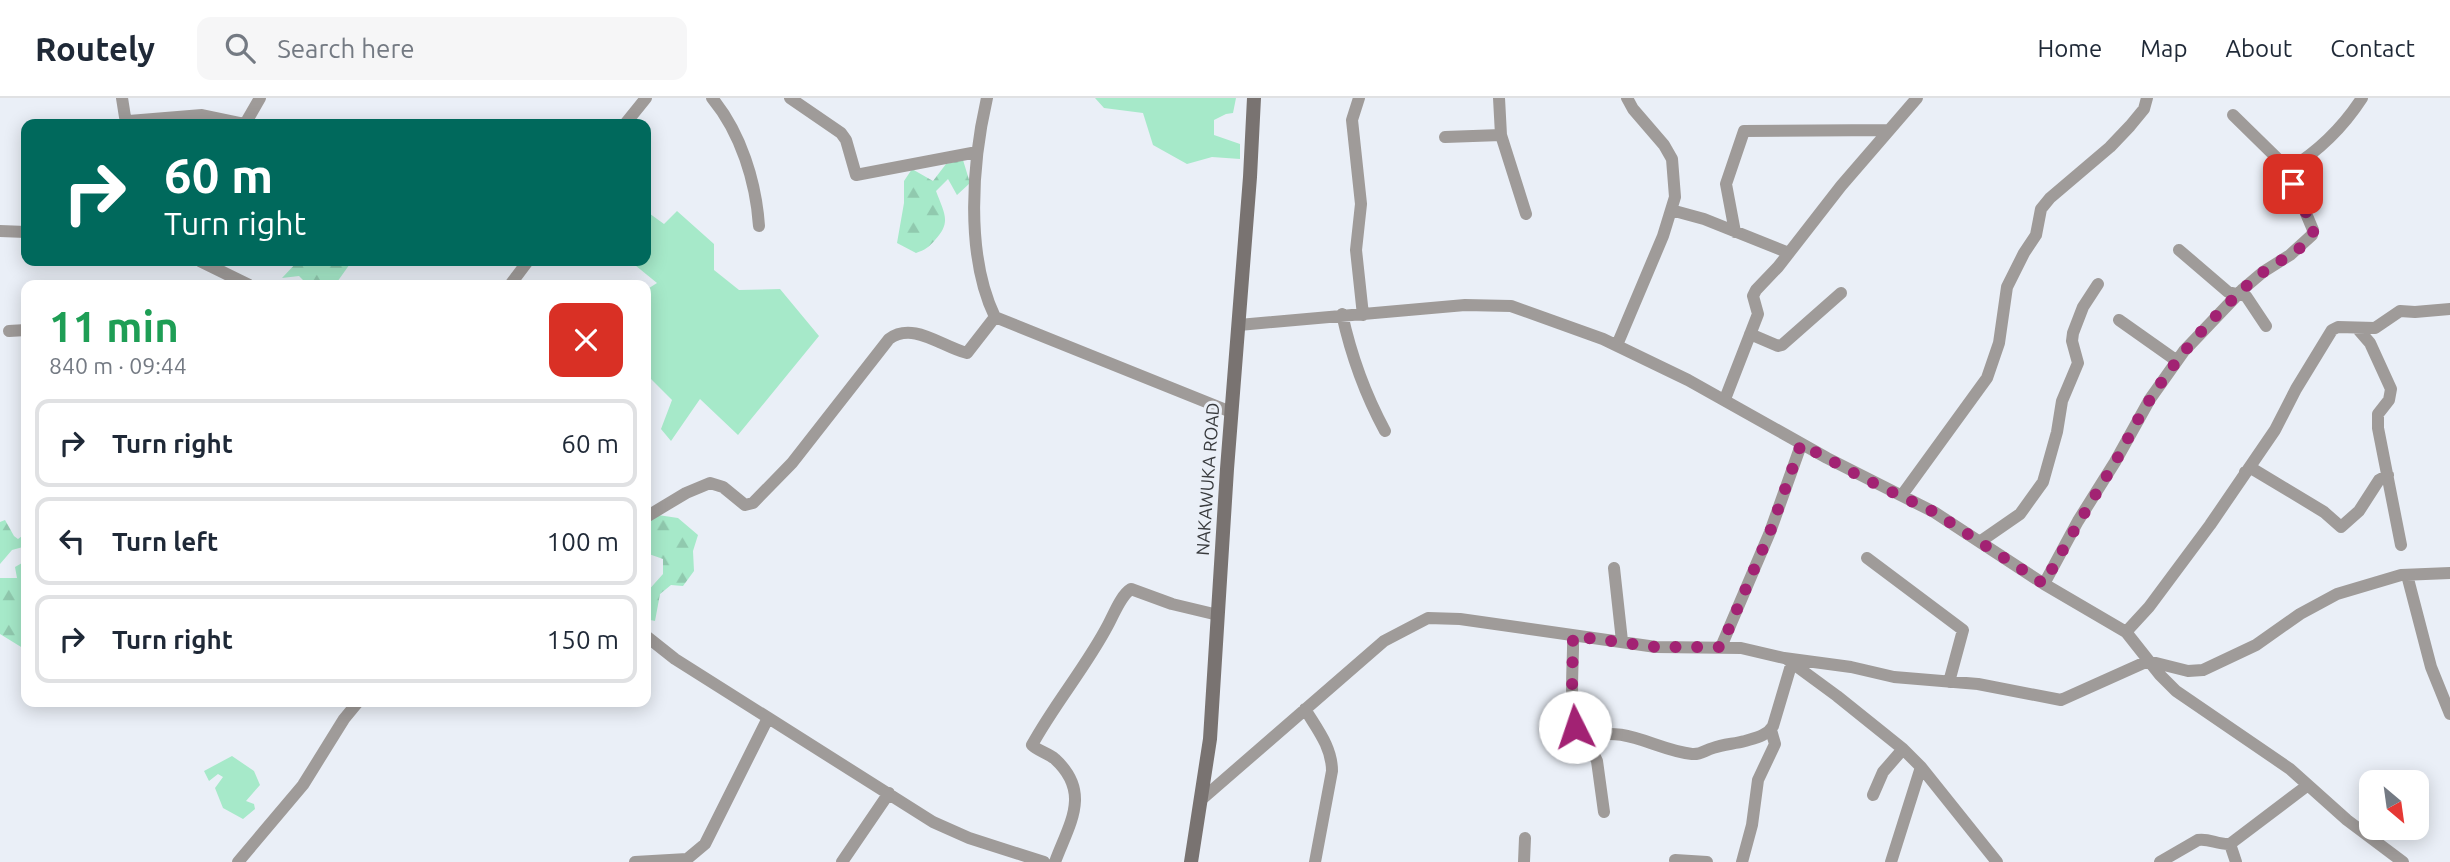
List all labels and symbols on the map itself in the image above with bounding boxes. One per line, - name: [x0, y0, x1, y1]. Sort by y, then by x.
- pin: [2263, 154, 2323, 214]
- street label: NAKAWUKA ROAD: [1192, 402, 1222, 556]
- position arrow: [1538, 690, 1612, 764]
- north arrow: [2359, 770, 2429, 840]

